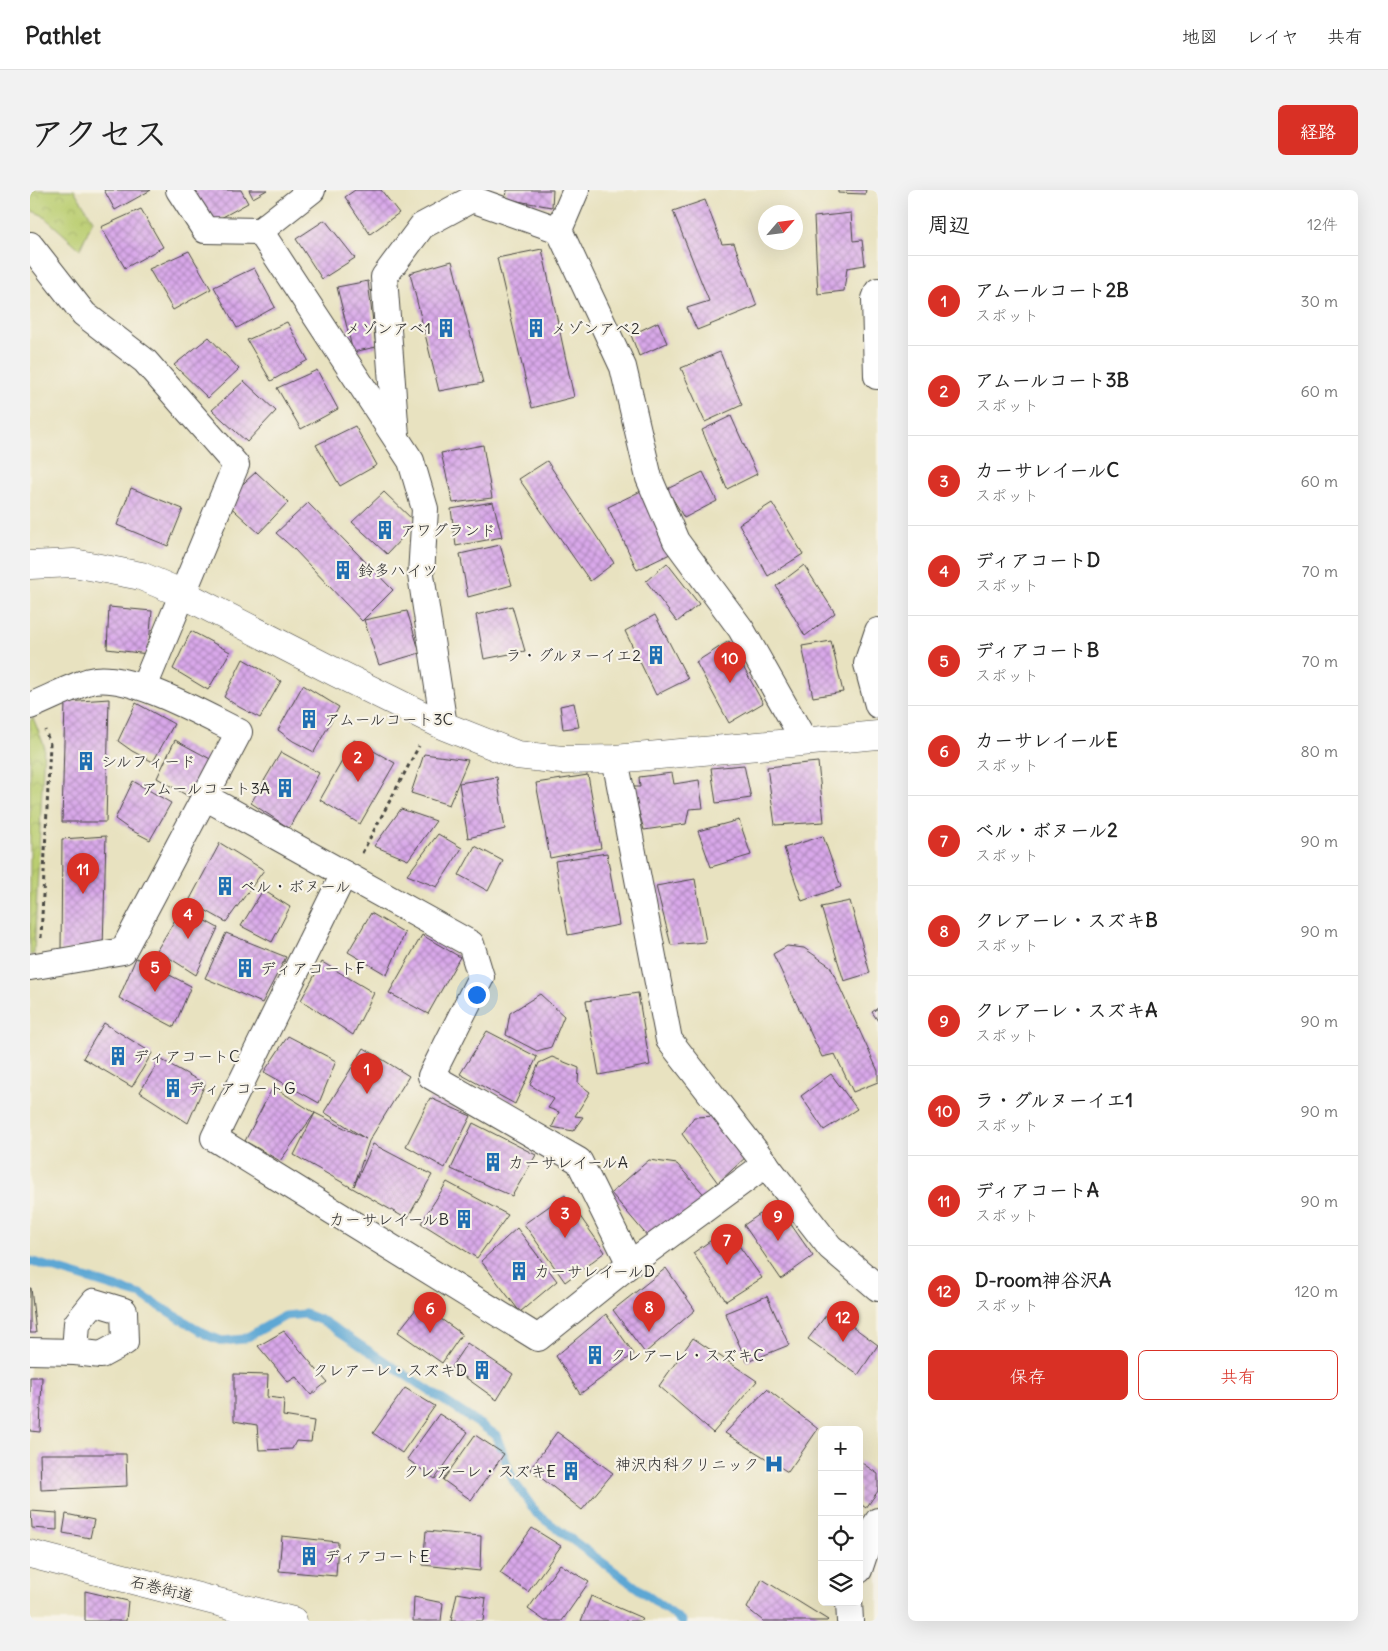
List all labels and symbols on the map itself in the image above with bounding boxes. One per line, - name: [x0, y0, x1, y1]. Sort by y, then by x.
- north arrow: [758, 205, 803, 250]
- building icon: メゾンアベ1: [435, 317, 457, 339]
- building icon: メゾンアベ2: [525, 317, 547, 339]
- place label: メゾンアベ1: [345, 318, 431, 338]
- place label: メゾンアベ2: [551, 318, 640, 338]
- building icon: アワグランド: [374, 519, 396, 541]
- place label: アワグランド: [400, 520, 496, 540]
- building icon: 鈴多ハイツ: [332, 559, 354, 581]
- place label: 鈴多ハイツ: [358, 560, 438, 580]
- pin: 10: [714, 642, 746, 683]
- building icon: ラ・グルヌーイエ2: [645, 644, 667, 666]
- place label: ラ・グルヌーイエ2: [506, 645, 641, 665]
- building icon: アムールコート3C: [298, 708, 320, 730]
- place label: アムールコート3C: [324, 709, 453, 729]
- pin: 2: [342, 741, 374, 782]
- building icon: シルフィード: [75, 750, 97, 772]
- place label: シルフィード: [101, 751, 196, 771]
- building icon: アムールコート3A: [274, 777, 296, 799]
- place label: アムールコート3A: [141, 778, 270, 798]
- pin: 11: [67, 853, 99, 894]
- building icon: ベル・ボヌール: [214, 875, 236, 897]
- place label: ベル・ボヌール: [240, 876, 351, 896]
- pin: 4: [172, 898, 204, 939]
- pin: 5: [139, 951, 171, 992]
- building icon: ディアコートF: [234, 957, 256, 979]
- place label: ディアコートF: [260, 958, 365, 978]
- your location: [464, 982, 490, 1008]
- building icon: ディアコートC: [107, 1045, 129, 1067]
- place label: ディアコートC: [133, 1046, 240, 1066]
- pin: 1: [351, 1053, 383, 1094]
- building icon: ディアコートG: [162, 1077, 184, 1099]
- place label: ディアコートG: [188, 1078, 296, 1098]
- building icon: カーサレイールA: [482, 1151, 504, 1173]
- place label: カーサレイールA: [508, 1152, 628, 1172]
- pin: 3: [549, 1197, 581, 1238]
- pin: 9: [762, 1200, 794, 1241]
- building icon: カーサレイールB: [453, 1208, 475, 1230]
- place label: カーサレイールB: [329, 1209, 449, 1229]
- pin: 7: [711, 1224, 743, 1265]
- building icon: カーサレイールD: [508, 1260, 530, 1282]
- place label: カーサレイールD: [534, 1261, 655, 1281]
- pin: 8: [633, 1291, 665, 1332]
- pin: 6: [414, 1292, 446, 1333]
- pin: 12: [827, 1301, 859, 1342]
- building icon: クレアーレ・スズキC: [584, 1344, 606, 1366]
- place label: クレアーレ・スズキC: [610, 1345, 764, 1365]
- building icon: クレアーレ・スズキD: [471, 1359, 493, 1381]
- place label: クレアーレ・スズキD: [312, 1360, 467, 1380]
- hospital icon: 神沢内科クリニック: [763, 1453, 785, 1475]
- place label: 神沢内科クリニック: [615, 1454, 759, 1474]
- building icon: クレアーレ・スズキE: [560, 1460, 582, 1482]
- place label: クレアーレ・スズキE: [403, 1461, 556, 1481]
- building icon: ディアコートE: [298, 1545, 320, 1567]
- place label: ディアコートE: [324, 1546, 429, 1566]
- street label: 石巻街道: [129, 1571, 195, 1605]

